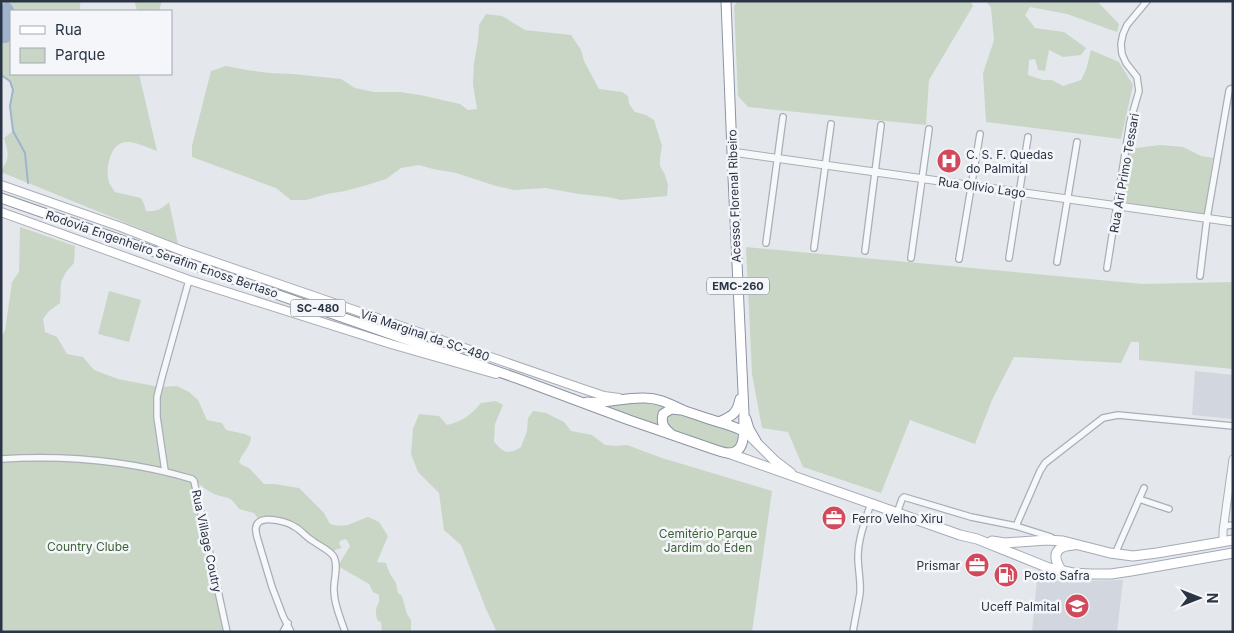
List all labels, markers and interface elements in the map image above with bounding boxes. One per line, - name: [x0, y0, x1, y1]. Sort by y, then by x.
- legend: [10, 10, 172, 75]
- text: Rua: [55, 20, 82, 39]
- text: Parque: [55, 45, 105, 64]
- street label: Rua Ari Primo Tessari: [1106, 112, 1142, 234]
- street label: Acesso Florenal Ribeiro: [724, 129, 744, 263]
- place label: C. S. F. Quedas do Palmital: [966, 147, 1053, 176]
- hospital icon: C. S. F. Quedas do Palmital: [936, 148, 962, 174]
- street label: Rua Olívio Lago: [937, 173, 1027, 201]
- street label: Rodovia Engenheiro Serafim Enoss Bertaso: [44, 207, 280, 301]
- road number: EMC-260: [707, 278, 769, 294]
- road number: SC-480: [290, 300, 346, 316]
- street label: Via Marginal da SC-480: [358, 306, 492, 364]
- street label: Rua Village Coutry: [189, 488, 225, 594]
- office icon: Ferro Velho Xiru: [821, 505, 847, 531]
- place label: Ferro Velho Xiru: [852, 511, 943, 526]
- park label: Cemitério Parque Jardim do Éden: [659, 526, 757, 555]
- park label: Country Clube: [47, 539, 129, 554]
- office icon: Prismar: [964, 552, 990, 578]
- place label: Prismar: [917, 558, 960, 573]
- fuel station icon: Posto Safra: [993, 562, 1019, 588]
- place label: Posto Safra: [1024, 568, 1090, 583]
- north arrow: [1174, 573, 1224, 623]
- school or university icon: Uceff Palmital: [1064, 593, 1090, 619]
- text: N: [1204, 593, 1221, 603]
- place label: Uceff Palmital: [981, 599, 1060, 614]

